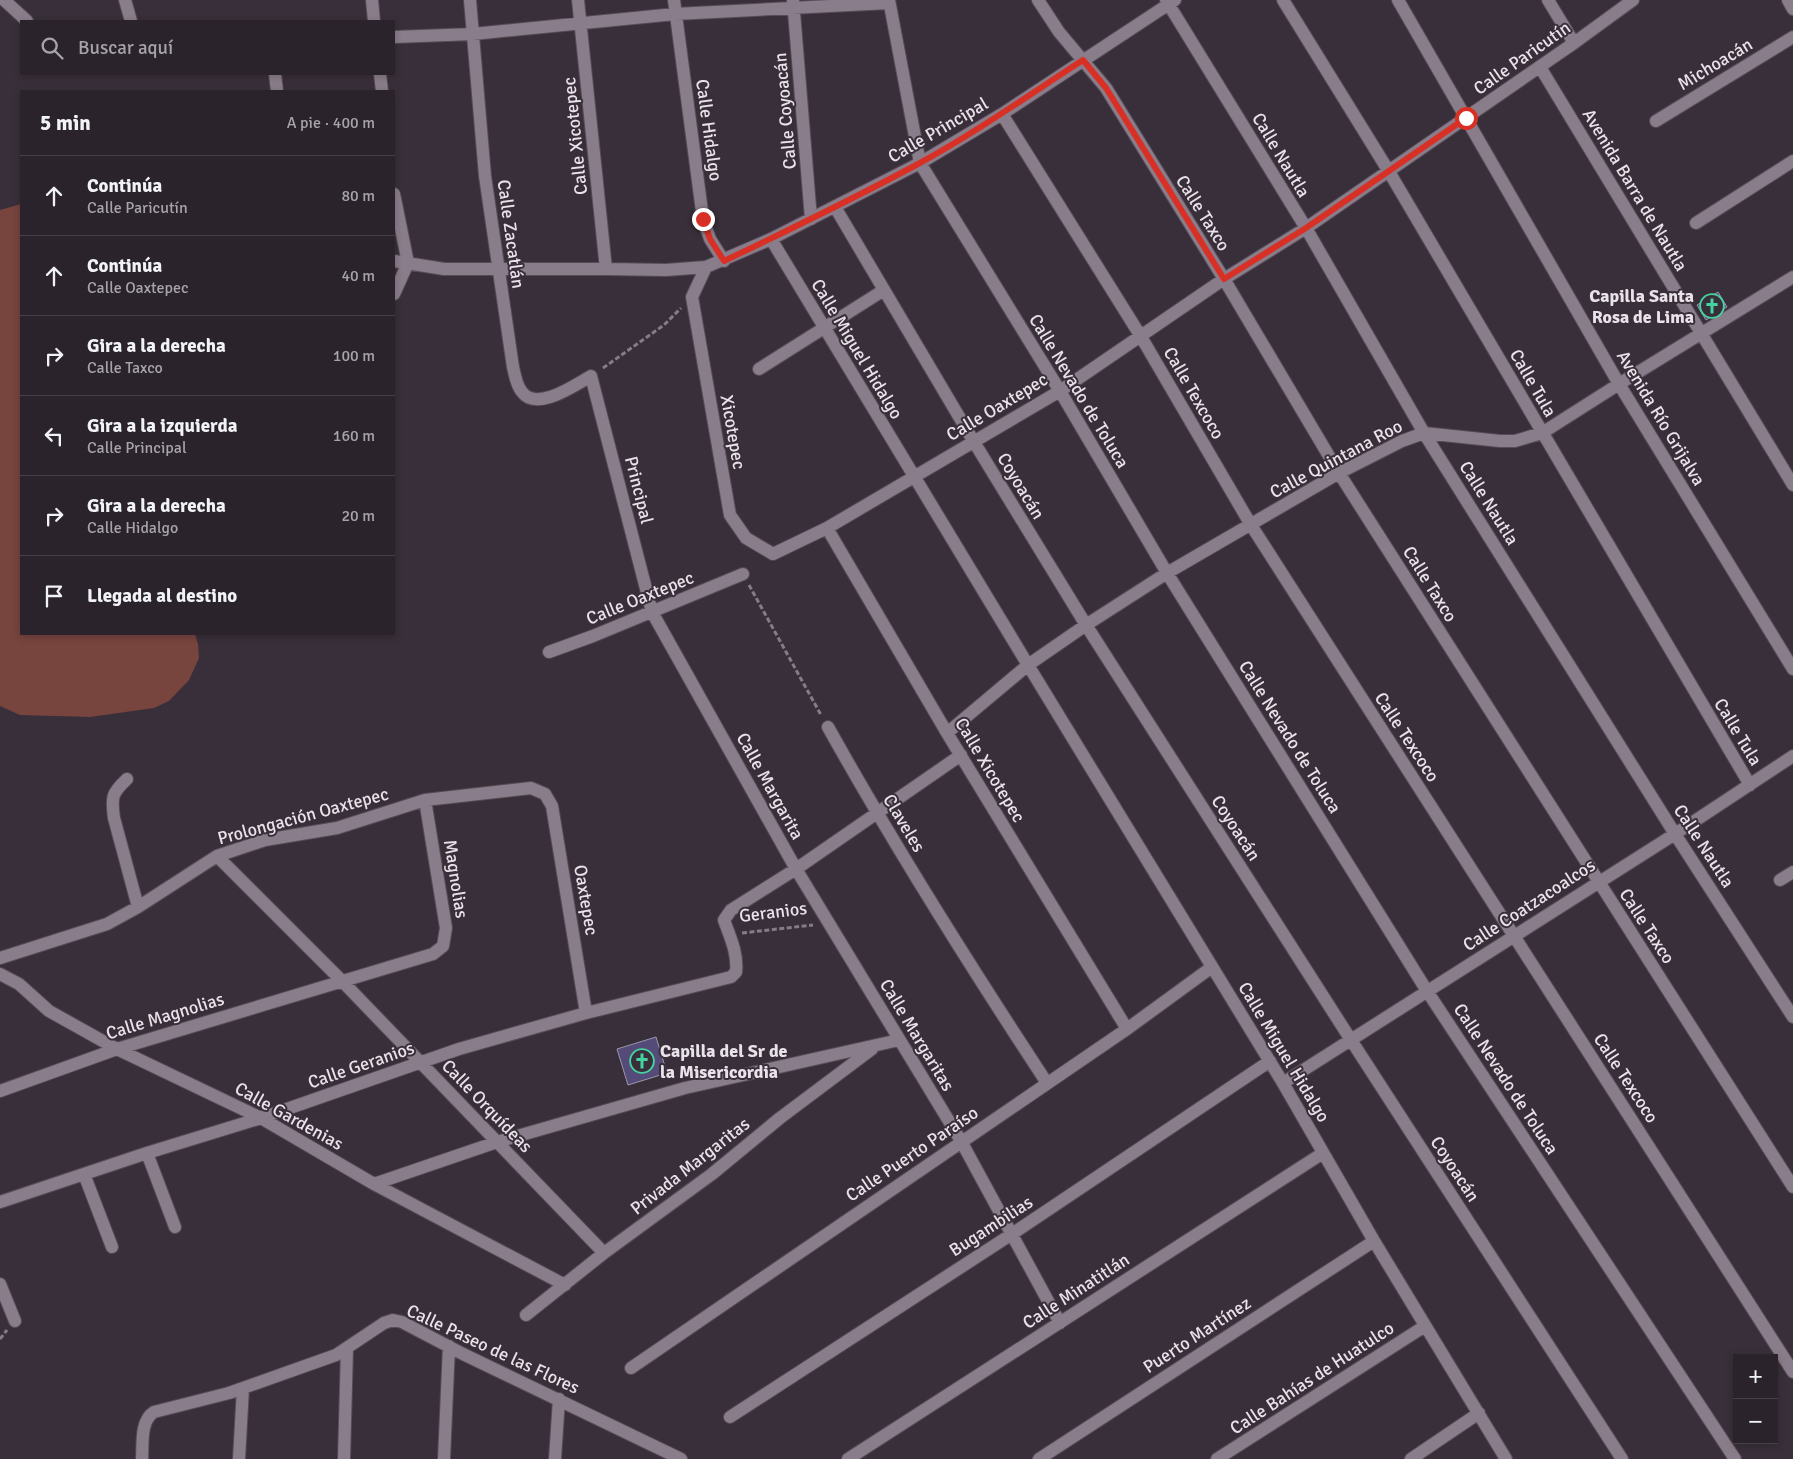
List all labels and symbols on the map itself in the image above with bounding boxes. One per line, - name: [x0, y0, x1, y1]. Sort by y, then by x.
- street label: Calle Paricutín: [1469, 17, 1575, 99]
- street label: Michoacán: [1674, 33, 1756, 95]
- street label: Calle Coyoacán: [769, 52, 801, 170]
- street label: Calle Xicotepec: [558, 76, 592, 196]
- street label: Calle Hidalgo: [691, 78, 727, 182]
- street label: Calle Principal: [884, 92, 992, 168]
- street label: Avenida Barra de Nautla: [1578, 105, 1692, 275]
- route start: [1455, 107, 1478, 130]
- street label: Calle Nautla: [1247, 109, 1315, 201]
- street label: Calle Taxco: [1171, 171, 1235, 255]
- street label: Calle Zacatlán: [492, 178, 530, 290]
- route end: [692, 208, 715, 231]
- street label: Calle Miguel Hidalgo: [806, 275, 908, 423]
- place label: Capilla Santa Rosa de Lima: [1589, 285, 1694, 328]
- church icon: Capilla Santa Rosa de Lima: [1699, 293, 1725, 319]
- street label: Calle Nevado de Toluca: [1024, 310, 1134, 472]
- street label: Calle Texcoco: [1159, 343, 1229, 443]
- street label: Calle Tula: [1505, 345, 1561, 421]
- street label: Avenida Río Grijalva: [1612, 346, 1710, 490]
- street label: Calle Oaxtepec: [942, 368, 1052, 446]
- street label: Xicotepec: [716, 393, 750, 471]
- street label: Calle Quintana Roo: [1266, 415, 1406, 503]
- street label: Coyoacán: [993, 449, 1049, 523]
- street label: Principal: [620, 454, 658, 526]
- street label: Calle Nautla: [1455, 457, 1523, 549]
- street label: Calle Taxco: [1398, 542, 1462, 626]
- street label: Calle Oaxtepec: [583, 566, 697, 630]
- street label: Calle Nevado de Toluca: [1234, 657, 1346, 817]
- street label: Calle Texcoco: [1370, 688, 1444, 786]
- street label: Calle Tula: [1709, 694, 1767, 770]
- street label: Calle Xicotepec: [950, 714, 1030, 826]
- street label: Calle Margarita: [732, 729, 808, 843]
- street label: Prolongación Oaxtepec: [215, 783, 391, 849]
- street label: Claveles: [878, 790, 930, 856]
- street label: Coyoacán: [1207, 791, 1265, 865]
- street label: Calle Nautla: [1669, 800, 1739, 892]
- street label: Magnolias: [439, 838, 473, 920]
- street label: Calle Coatzacoalcos: [1459, 854, 1599, 956]
- street label: Oaxtepec: [569, 863, 603, 937]
- street label: Calle Taxco: [1615, 884, 1679, 968]
- street label: Geranios: [738, 897, 808, 927]
- street label: Calle Margaritas: [875, 975, 959, 1095]
- street label: Calle Miguel Hidalgo: [1233, 978, 1335, 1126]
- street label: Calle Magnolias: [103, 988, 227, 1044]
- street label: Calle Nevado de Toluca: [1449, 999, 1563, 1159]
- street label: Calle Texcoco: [1589, 1029, 1663, 1127]
- street label: Calle Geranios: [305, 1036, 417, 1093]
- place label: Capilla del Sr de la Misericordia: [660, 1040, 788, 1083]
- church icon: Capilla del Sr de la Misericordia: [629, 1048, 655, 1074]
- street label: Calle Orquídeas: [437, 1055, 537, 1157]
- street label: Calle Gardenias: [231, 1077, 347, 1155]
- street label: Calle Puerto Paraíso: [842, 1102, 982, 1206]
- street label: Privada Margaritas: [626, 1113, 754, 1219]
- street label: Coyoacán: [1426, 1132, 1484, 1206]
- street label: Bugambilias: [945, 1191, 1037, 1261]
- street label: Calle Minatitlán: [1018, 1248, 1134, 1334]
- street label: Puerto Martínez: [1139, 1292, 1255, 1378]
- street label: Calle Paseo de las Flores: [403, 1299, 583, 1399]
- street label: Calle Bahías de Huatulco: [1226, 1317, 1398, 1439]

